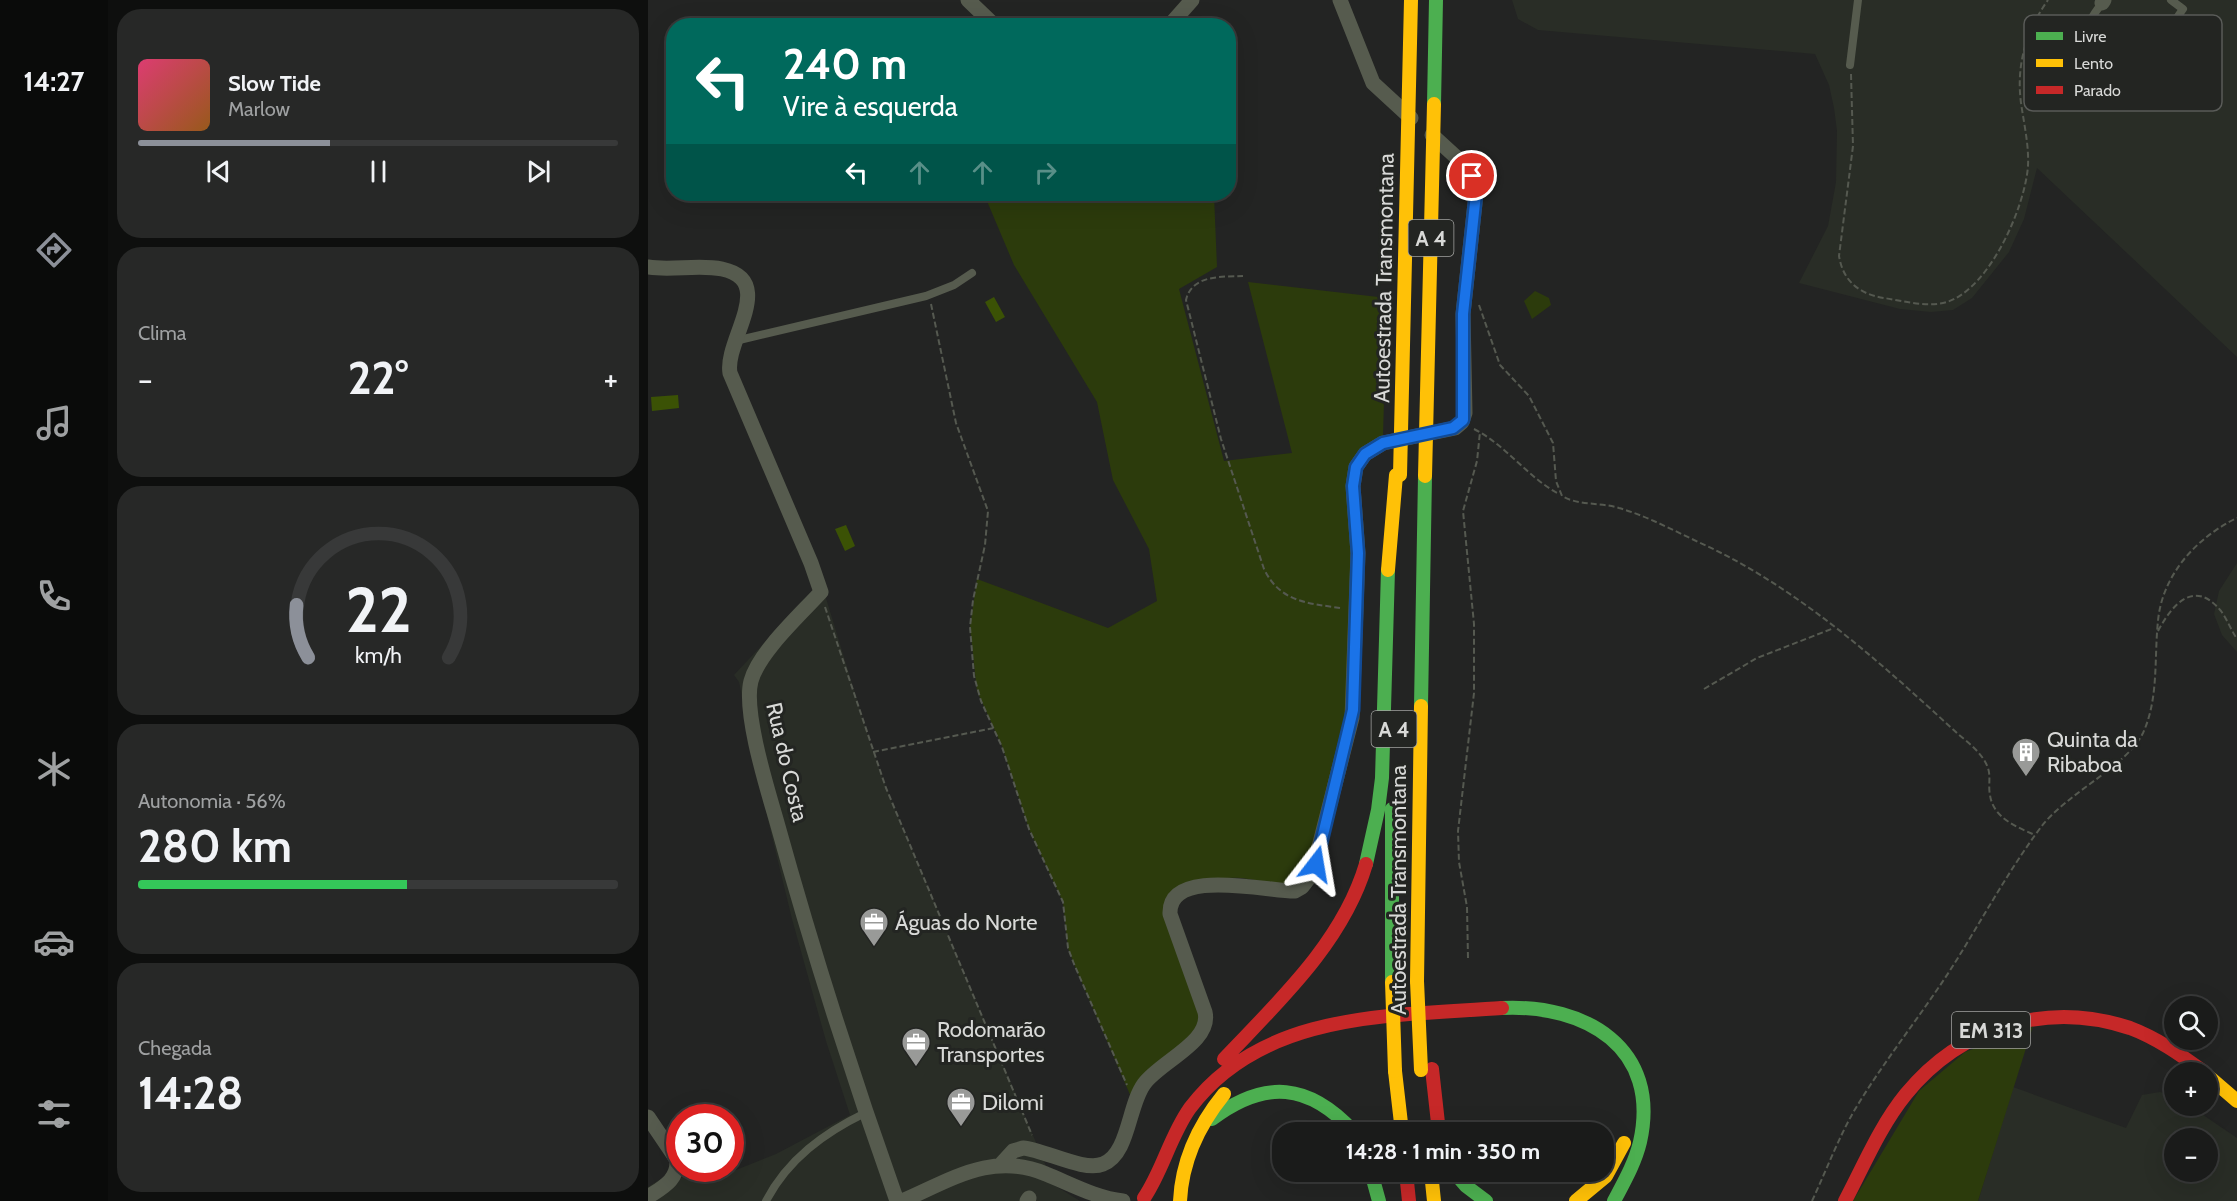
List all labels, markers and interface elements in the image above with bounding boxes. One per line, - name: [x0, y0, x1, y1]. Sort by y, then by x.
- legend: [2024, 15, 2222, 111]
- text: Livre: [2074, 27, 2106, 46]
- text: 240 m: [783, 38, 907, 90]
- icon: left: [684, 42, 762, 120]
- text: Lento: [2074, 54, 2113, 73]
- text: 14:27: [24, 65, 84, 98]
- text: Slow Tide: [228, 70, 321, 97]
- text: Parado: [2074, 81, 2121, 100]
- text: Vire à esquerda: [783, 90, 958, 123]
- text: Marlow: [228, 97, 290, 121]
- pin: [1446, 150, 1497, 201]
- street label: Autoestrada Transmontana: [1368, 152, 1400, 403]
- icon: previous: [202, 155, 235, 188]
- icon: pause: [362, 155, 395, 188]
- icon: next: [522, 155, 555, 188]
- icon: left: [840, 156, 873, 189]
- icon: ahead: [903, 156, 936, 189]
- icon: ahead: [966, 156, 999, 189]
- icon: right: [1029, 156, 1062, 189]
- icon: arrive: [1455, 159, 1488, 192]
- road number: A 4: [1408, 220, 1454, 256]
- icon: directions: [33, 229, 75, 271]
- text: Clima: [138, 321, 186, 345]
- text: 22°: [348, 351, 408, 405]
- text: −: [138, 359, 153, 399]
- text: +: [603, 359, 618, 399]
- icon: music: [33, 402, 75, 444]
- text: 22: [345, 572, 411, 648]
- icon: phone: [33, 575, 75, 617]
- text: km/h: [355, 642, 401, 668]
- street label: Rua do Costa: [760, 700, 814, 825]
- road number: A 4: [1372, 711, 1416, 747]
- place label: Quinta da Ribaboa: [2047, 726, 2138, 778]
- building icon: Quinta da Ribaboa: [2010, 736, 2042, 778]
- icon: climate: [33, 748, 75, 790]
- street label: Autoestrada Transmontana: [1385, 765, 1412, 1015]
- text: Autonomia · 56%: [138, 789, 286, 813]
- text: 280 km: [138, 819, 292, 873]
- position arrow: [1284, 832, 1348, 896]
- office icon: Águas do Norte: [858, 906, 890, 948]
- place label: Águas do Norte: [895, 909, 1038, 936]
- icon: car: [33, 921, 75, 963]
- map controls: [2164, 996, 2218, 1182]
- button: search: [2164, 996, 2218, 1050]
- road number: EM 313: [1952, 1012, 2030, 1048]
- place label: Rodomarão Transportes: [937, 1016, 1046, 1068]
- office icon: Rodomarão Transportes: [900, 1026, 932, 1068]
- text: Chegada: [138, 1036, 212, 1060]
- button: +: [2164, 1062, 2218, 1116]
- text: 14:28: [138, 1066, 244, 1120]
- office icon: Dilomi: [945, 1086, 977, 1128]
- place label: Dilomi: [982, 1089, 1044, 1116]
- icon: filters: [33, 1093, 75, 1135]
- speed limit sign: 30: [666, 1104, 744, 1182]
- button: −: [2164, 1128, 2218, 1182]
- text: 14:28 · 1 min · 350 m: [1346, 1138, 1540, 1165]

